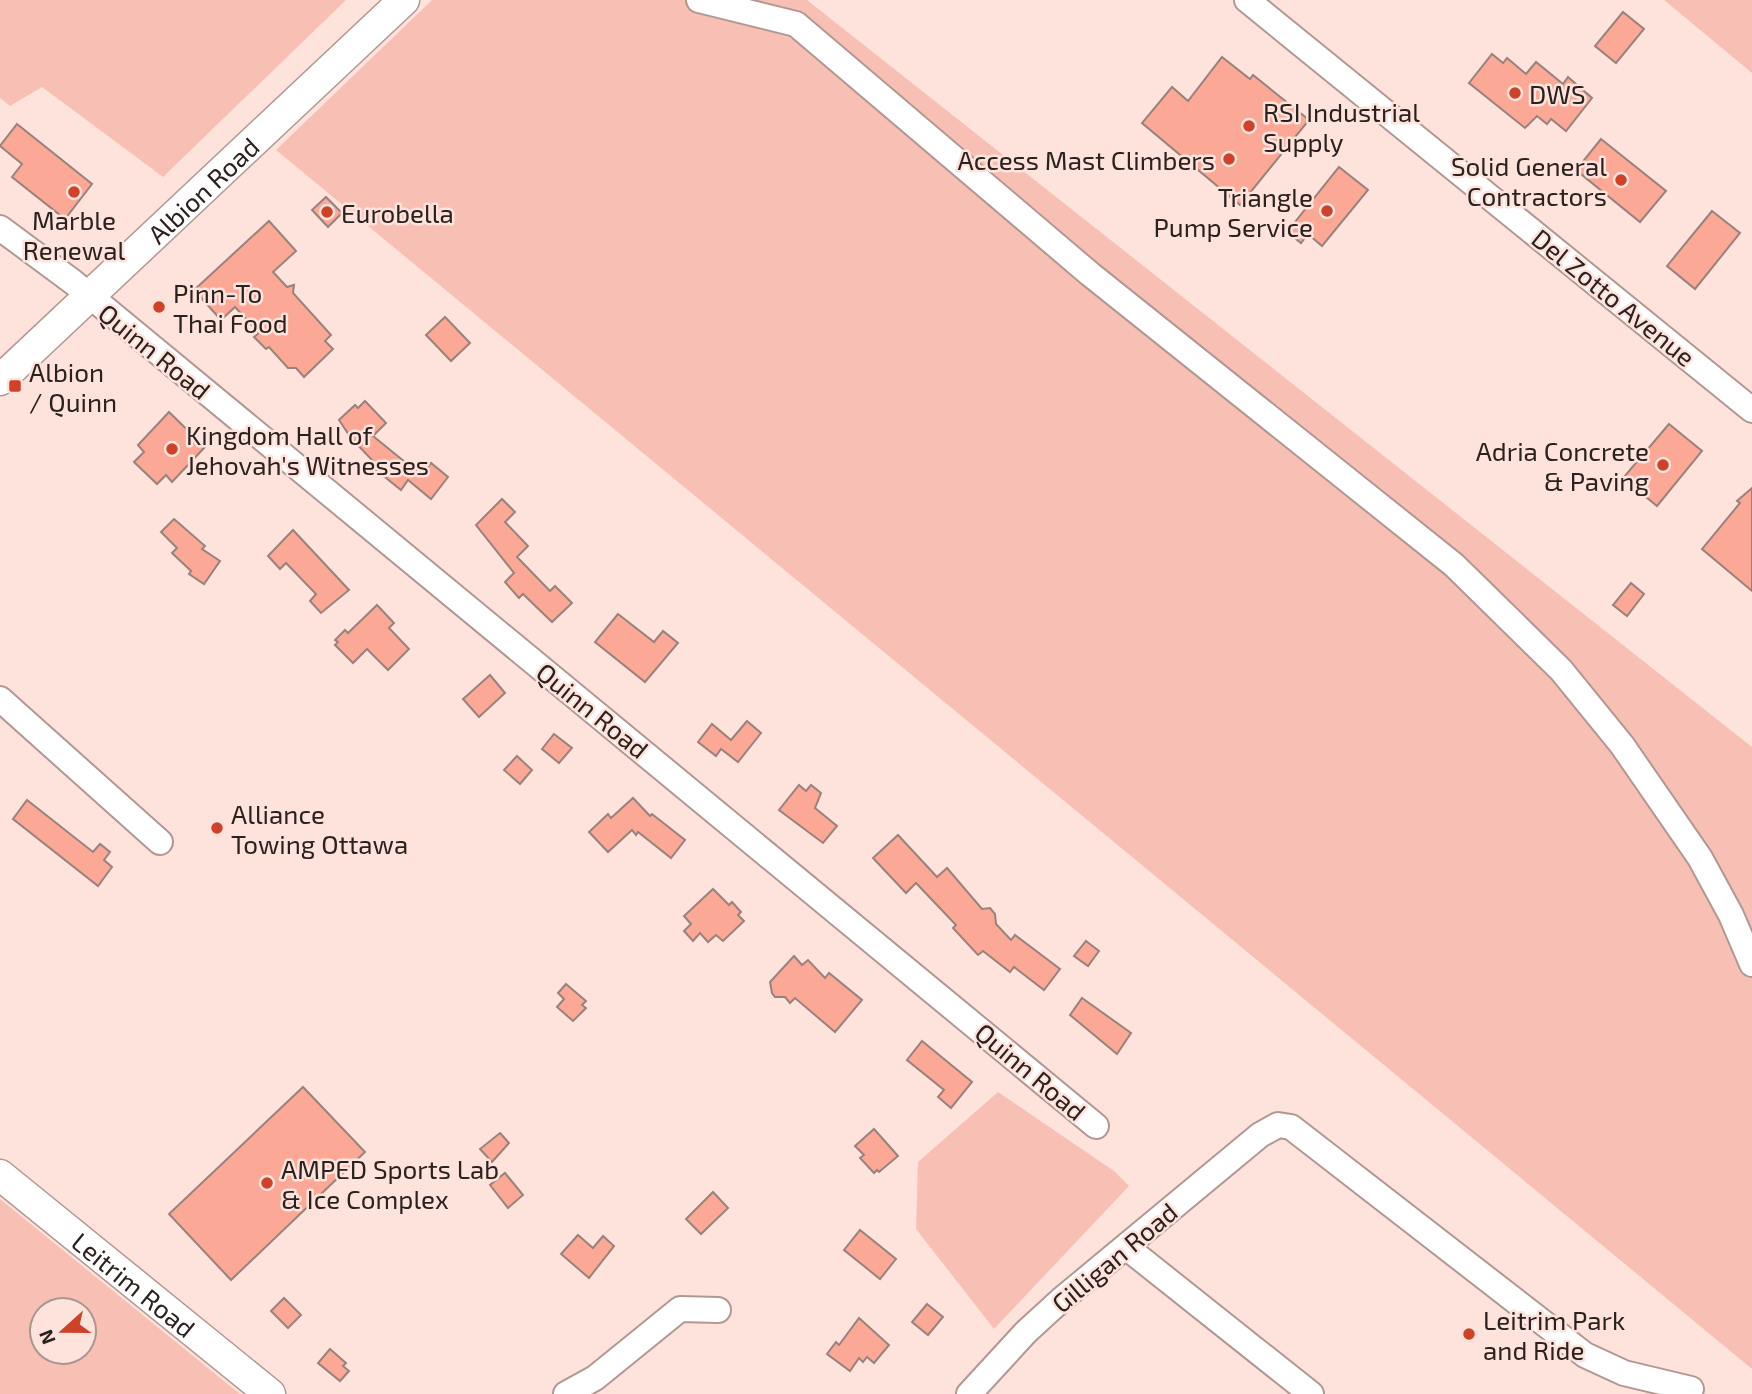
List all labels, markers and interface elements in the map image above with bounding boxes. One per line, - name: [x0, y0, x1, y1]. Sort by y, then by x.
- place label: DWS: [1529, 78, 1586, 109]
- marker: DWS: [1507, 85, 1523, 101]
- place label: RSI Industrial Supply: [1263, 96, 1420, 157]
- marker: RSI Industrial Supply: [1241, 118, 1257, 134]
- street label: Albion Road: [141, 130, 264, 249]
- place label: Access Mast Climbers: [957, 144, 1215, 175]
- place label: Solid General Contractors: [1451, 150, 1607, 211]
- marker: Access Mast Climbers: [1221, 151, 1237, 167]
- marker: Solid General Contractors: [1613, 172, 1629, 188]
- place label: Triangle Pump Service: [1154, 181, 1313, 242]
- marker: Marble Renewal: [66, 184, 82, 200]
- place label: Eurobella: [341, 197, 454, 228]
- marker: Triangle Pump Service: [1319, 203, 1335, 219]
- place label: Marble Renewal: [23, 204, 125, 265]
- marker: Eurobella: [319, 204, 335, 220]
- street label: Del Zotto Avenue: [1526, 222, 1702, 372]
- place label: Pinn-To Thai Food: [173, 277, 288, 338]
- street label: Quinn Road: [93, 297, 217, 405]
- marker: Pinn-To Thai Food: [151, 299, 167, 315]
- place label: Albion / Quinn: [29, 356, 117, 417]
- marker: Albion / Quinn: [7, 378, 23, 394]
- place label: Kingdom Hall of Jehovah's Witnesses: [186, 419, 429, 480]
- place label: Adria Concrete & Paving: [1476, 435, 1649, 496]
- marker: Kingdom Hall of Jehovah's Witnesses: [164, 441, 180, 457]
- marker: Adria Concrete & Paving: [1655, 457, 1671, 473]
- street label: Quinn Road: [531, 656, 655, 764]
- place label: Alliance Towing Ottawa: [231, 798, 408, 859]
- marker: Alliance Towing Ottawa: [209, 820, 225, 836]
- street label: Quinn Road: [969, 1016, 1093, 1126]
- place label: AMPED Sports Lab & Ice Complex: [281, 1153, 499, 1214]
- marker: AMPED Sports Lab & Ice Complex: [259, 1175, 275, 1191]
- street label: Gilligan Road: [1045, 1196, 1183, 1318]
- street label: Leitrim Road: [67, 1225, 202, 1343]
- north arrow: [28, 1296, 98, 1366]
- place label: Leitrim Park and Ride: [1483, 1304, 1625, 1365]
- marker: Leitrim Park and Ride: [1461, 1326, 1477, 1342]
- text: N: [33, 1327, 60, 1348]

